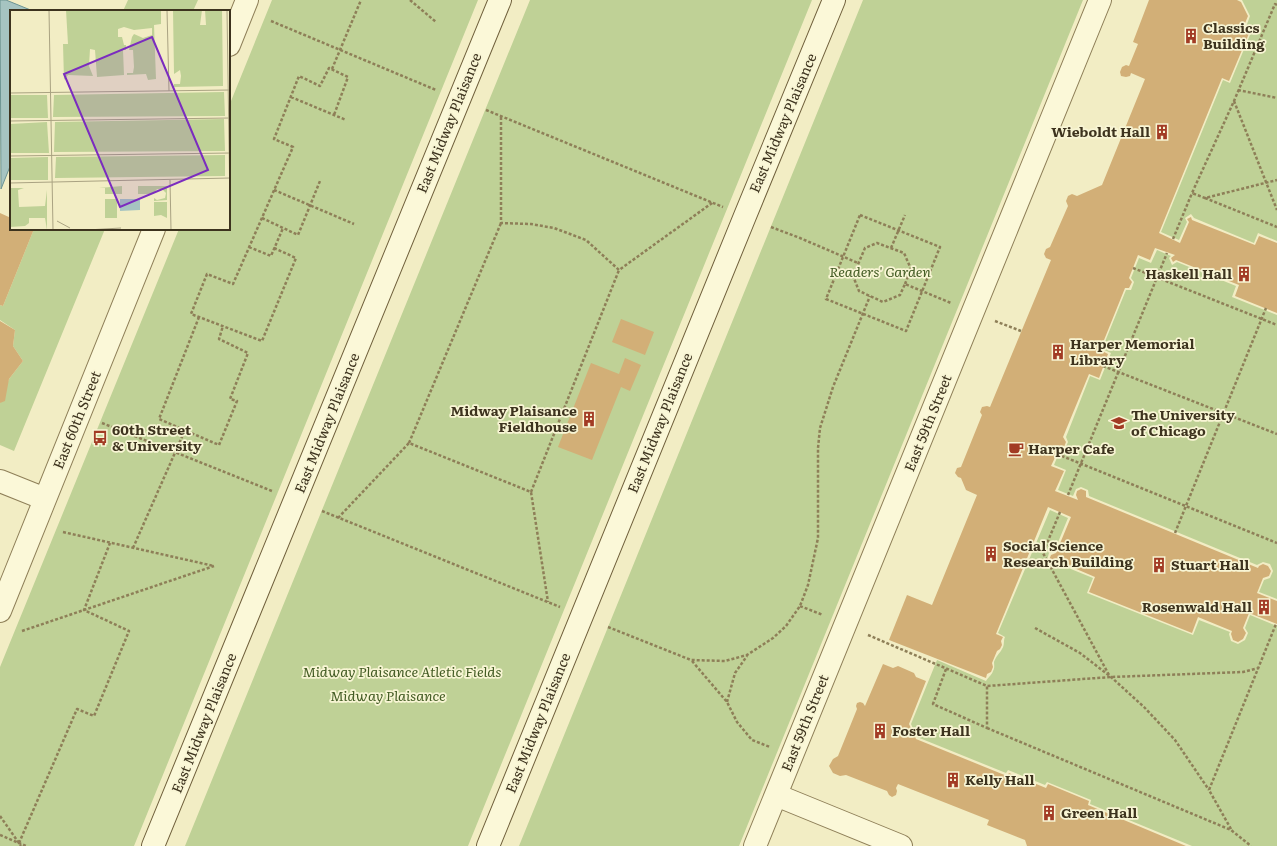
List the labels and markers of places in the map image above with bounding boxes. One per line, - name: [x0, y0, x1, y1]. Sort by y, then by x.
- place label: Classics Building: [1203, 17, 1265, 53]
- building icon: Classics Building: [1182, 27, 1200, 45]
- place label: Wieboldt Hall: [1051, 121, 1150, 141]
- building icon: Wieboldt Hall: [1153, 123, 1171, 141]
- place label: Haskell Hall: [1145, 263, 1232, 283]
- building icon: Haskell Hall: [1235, 265, 1253, 283]
- place label: Harper Memorial Library: [1070, 333, 1195, 369]
- building icon: Harper Memorial Library: [1049, 343, 1067, 361]
- place label: Midway Plaisance Fieldhouse: [451, 400, 577, 436]
- place label: The University of Chicago: [1131, 404, 1235, 440]
- building icon: Midway Plaisance Fieldhouse: [580, 410, 598, 428]
- school or university icon: The University of Chicago: [1110, 414, 1128, 432]
- place label: 60th Street & University: [112, 419, 202, 455]
- bus stop icon: 60th Street & University: [91, 429, 109, 447]
- place label: Harper Cafe: [1028, 438, 1114, 458]
- cafe icon: Harper Cafe: [1007, 440, 1025, 458]
- place label: Social Science Research Building: [1003, 535, 1133, 571]
- building icon: Social Science Research Building: [982, 545, 1000, 563]
- place label: Stuart Hall: [1171, 554, 1249, 574]
- building icon: Stuart Hall: [1150, 556, 1168, 574]
- place label: Rosenwald Hall: [1142, 596, 1252, 616]
- building icon: Rosenwald Hall: [1255, 598, 1273, 616]
- place label: Foster Hall: [892, 720, 970, 740]
- building icon: Foster Hall: [871, 722, 889, 740]
- place label: Kelly Hall: [965, 769, 1035, 789]
- building icon: Kelly Hall: [944, 771, 962, 789]
- place label: Green Hall: [1061, 802, 1137, 822]
- building icon: Green Hall: [1040, 804, 1058, 822]

